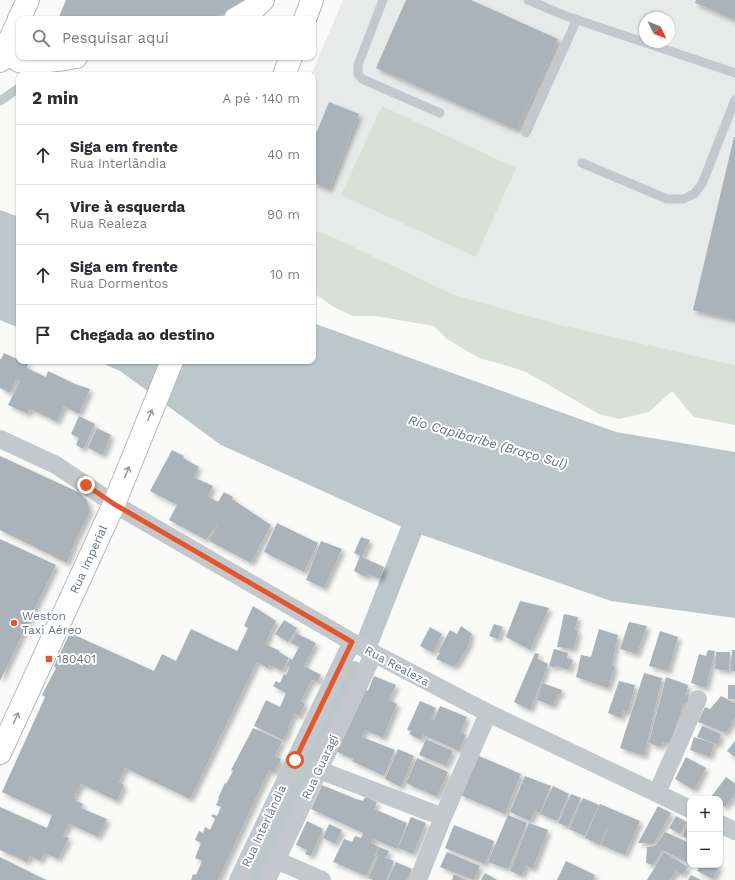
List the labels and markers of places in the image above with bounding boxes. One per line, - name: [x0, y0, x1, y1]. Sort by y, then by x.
- place label: Weston Taxi Aéreo: [22, 609, 82, 637]
- marker: Weston Taxi Aéreo: [9, 618, 19, 628]
- place label: 180401: [57, 652, 96, 666]
- marker: 180401: [44, 654, 54, 664]

